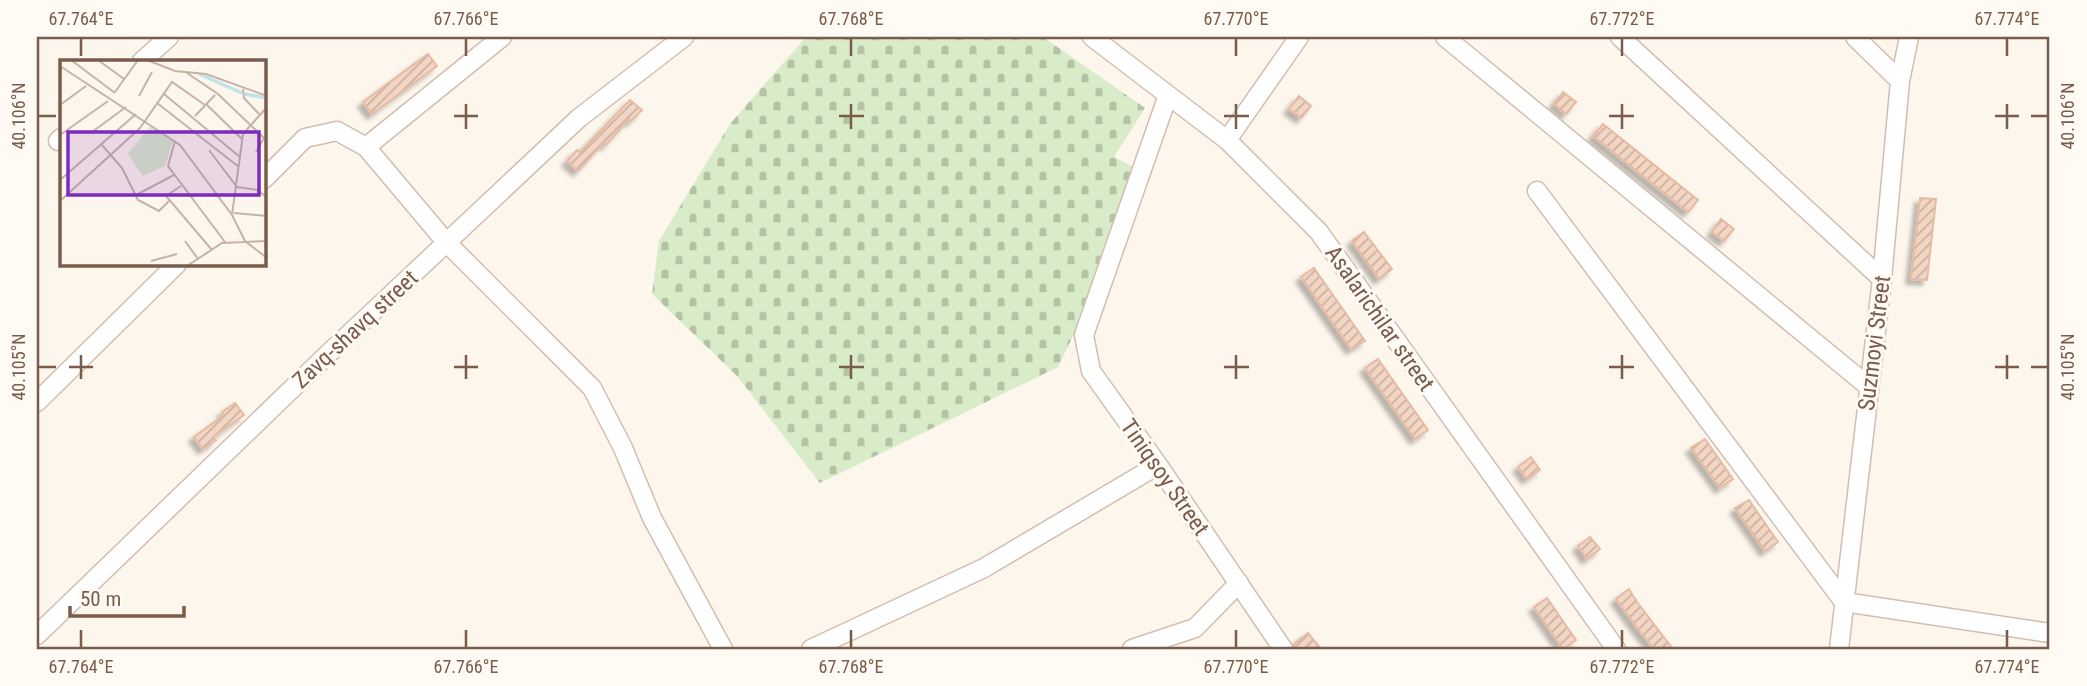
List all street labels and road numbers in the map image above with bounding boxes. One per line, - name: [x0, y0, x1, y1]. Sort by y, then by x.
- street label: Asalarichilar street: [1319, 240, 1440, 396]
- street label: Zavq-shavq street: [287, 265, 423, 394]
- street label: Suzmoyi Street: [1853, 274, 1896, 412]
- street label: Tiniqsoy Street: [1115, 414, 1215, 541]

